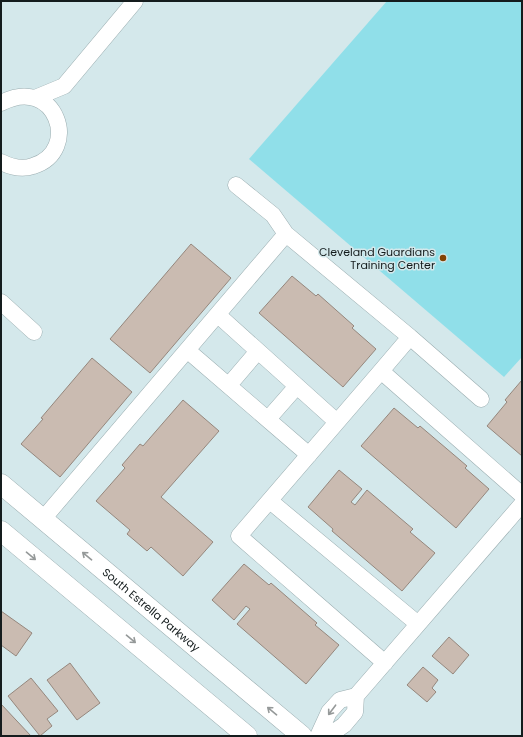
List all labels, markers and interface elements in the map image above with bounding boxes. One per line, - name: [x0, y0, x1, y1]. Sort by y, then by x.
- place label: Cleveland Guardians Training Center: [319, 244, 435, 273]
- marker: Cleveland Guardians Training Center: [438, 253, 448, 263]
- one-way arrow: [82, 551, 92, 560]
- one-way arrow: [26, 552, 36, 561]
- street label: South Estrella Parkway: [99, 564, 204, 656]
- one-way arrow: [126, 635, 136, 644]
- one-way arrow: [328, 704, 336, 715]
- one-way arrow: [267, 707, 278, 716]

